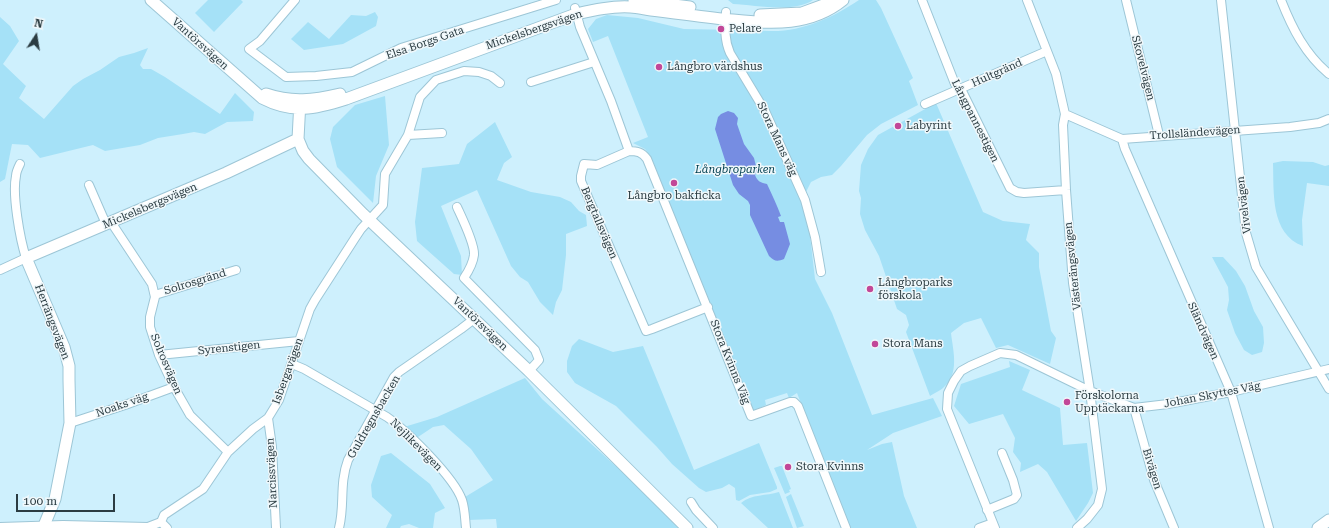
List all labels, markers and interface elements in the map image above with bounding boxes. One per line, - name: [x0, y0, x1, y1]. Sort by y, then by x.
- street label: Mickelsbergsvägen: [484, 7, 584, 53]
- street label: Vantörsvägen: [169, 15, 231, 73]
- north arrow: [16, 16, 56, 56]
- text: N: [33, 17, 44, 31]
- place label: Pelare: [729, 22, 762, 36]
- street label: Elsa Borgs Gata: [384, 23, 466, 63]
- marker: Pelare: [716, 24, 726, 34]
- street label: Skovelvägen: [1129, 34, 1157, 102]
- street label: Hultgränd: [970, 56, 1024, 90]
- place label: Långbro värdshus: [667, 60, 762, 74]
- marker: Långbro värdshus: [654, 62, 664, 72]
- street label: Långpannestigen: [948, 77, 1002, 165]
- street label: Stora Mans väg: [754, 100, 800, 178]
- place label: Labyrint: [906, 119, 951, 133]
- marker: Labyrint: [893, 121, 903, 131]
- street label: Trollsländevägen: [1149, 123, 1241, 143]
- park label: Långbroparken: [695, 163, 775, 177]
- street label: Vivelvägen: [1234, 175, 1254, 235]
- marker: Långbro bakficka: [669, 178, 679, 188]
- street label: Mickelsbergsvägen: [101, 180, 199, 232]
- street label: Bergtallsvägen: [578, 185, 620, 261]
- place label: Långbro bakficka: [627, 189, 721, 203]
- street label: Västerängsvägen: [1062, 221, 1084, 311]
- street label: Solrosgränd: [162, 266, 228, 298]
- place label: Långbroparks förskola: [878, 276, 952, 302]
- street label: Herrängsvägen: [32, 282, 72, 362]
- marker: Långbroparks förskola: [865, 284, 875, 294]
- street label: Vantörsvägen: [450, 294, 510, 354]
- street label: Sländvägen: [1184, 300, 1222, 362]
- street label: Stora Kvinns Väg: [707, 318, 753, 406]
- street label: Solrosvägen: [147, 332, 185, 396]
- street label: Isbergavägen: [270, 336, 306, 406]
- place label: Stora Mans: [883, 337, 942, 351]
- street label: Syrenstigen: [197, 338, 261, 358]
- marker: Stora Mans: [870, 339, 880, 349]
- street label: Guldregnsbacken: [345, 373, 403, 461]
- street label: Johan Skyttes Väg: [1163, 379, 1261, 411]
- place label: Förskolorna Upptäckarna: [1075, 389, 1144, 415]
- street label: Noaks väg: [94, 390, 150, 420]
- marker: Förskolorna Upptäckarna: [1062, 397, 1072, 407]
- street label: Nejlikevägen: [387, 416, 445, 474]
- street label: Narcissvägen: [264, 438, 280, 508]
- street label: Bivägen: [1140, 447, 1164, 491]
- place label: Stora Kvinns: [796, 460, 863, 474]
- marker: Stora Kvinns: [783, 462, 793, 472]
- scale bar: [18, 486, 117, 512]
- text: 100 m: [23, 494, 57, 508]

